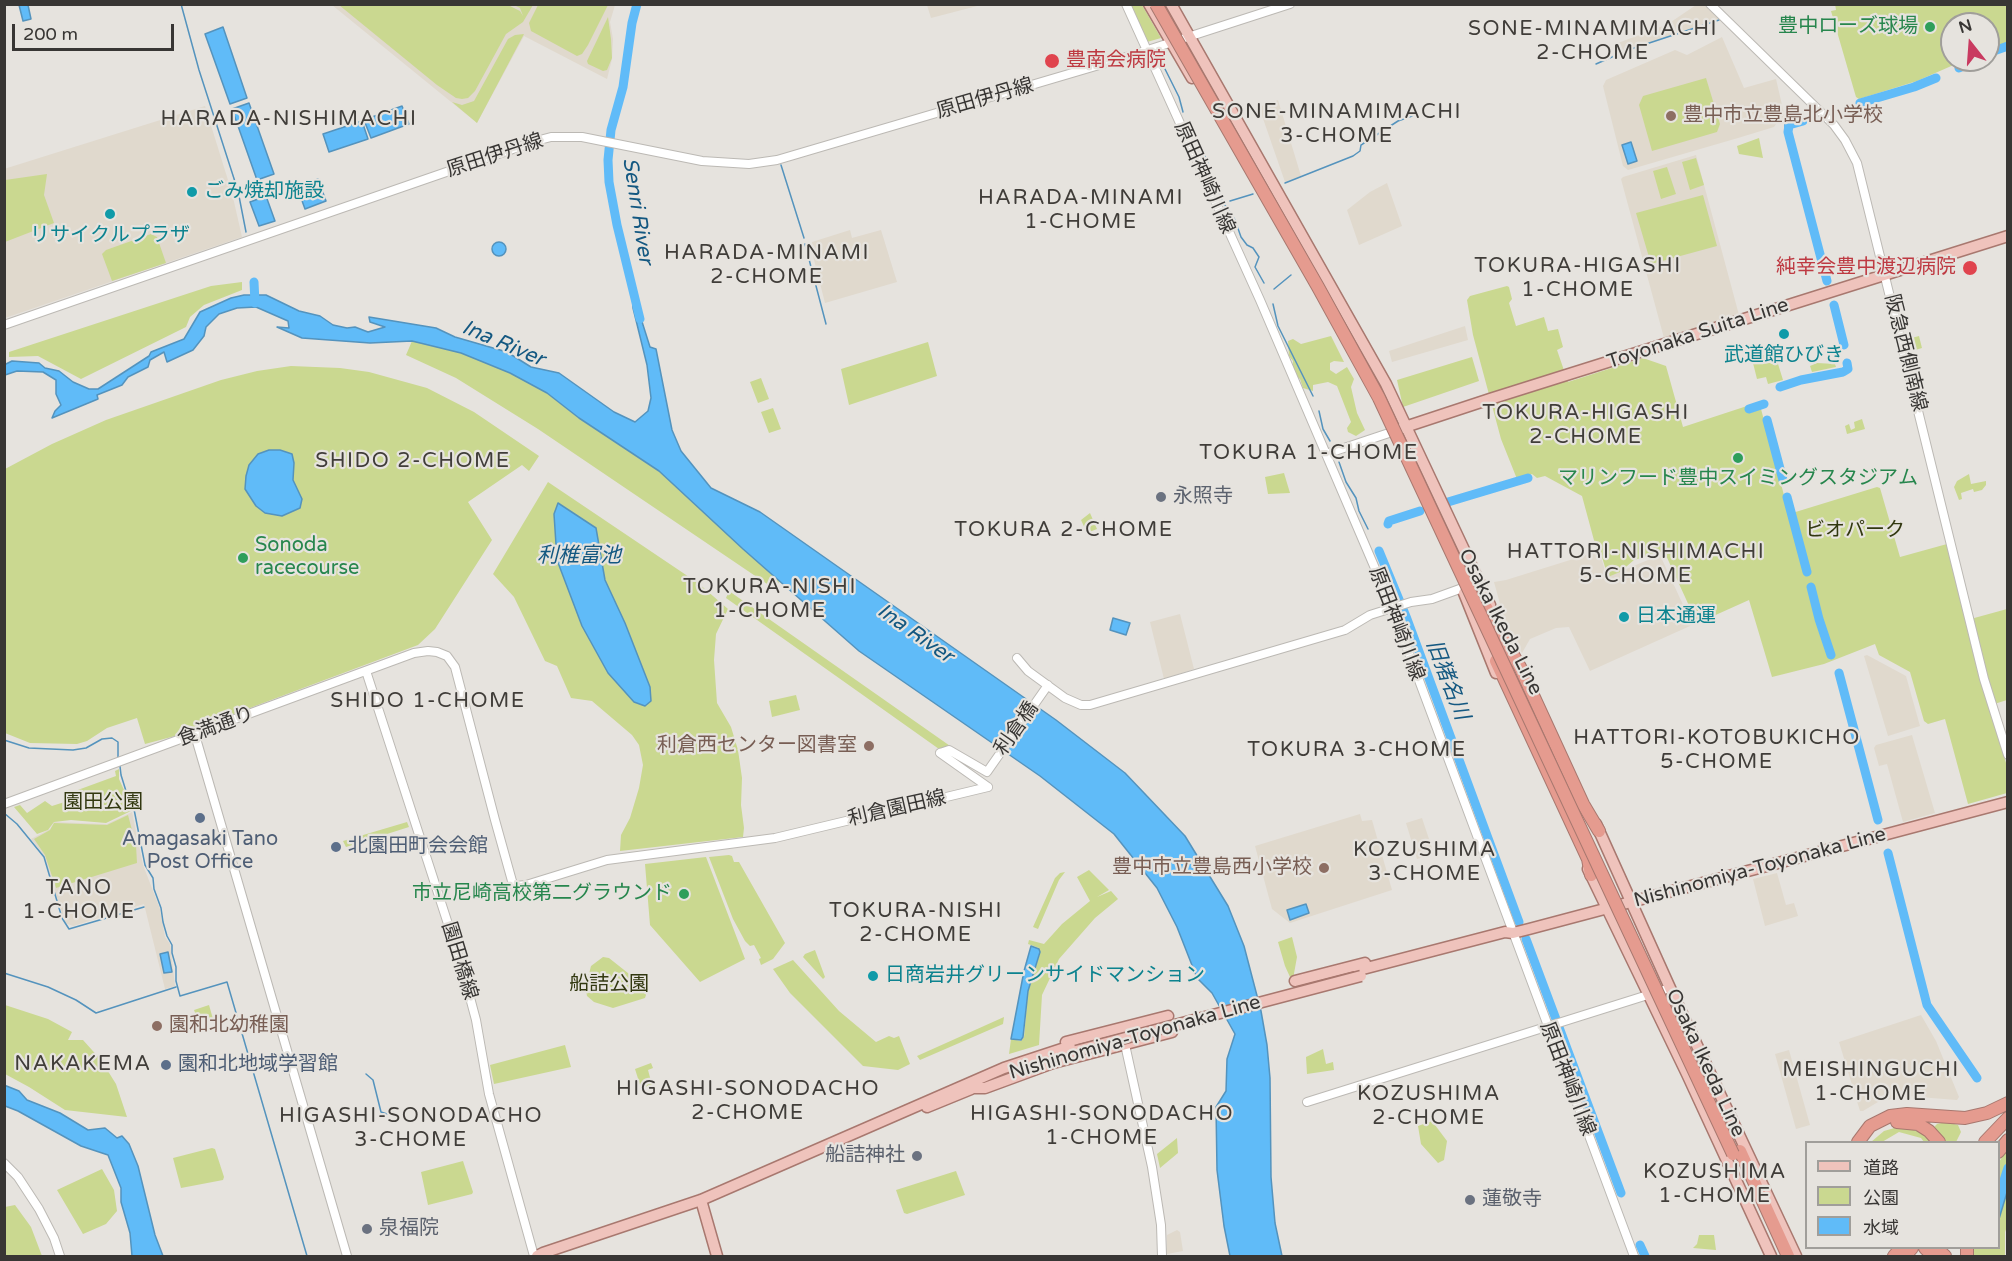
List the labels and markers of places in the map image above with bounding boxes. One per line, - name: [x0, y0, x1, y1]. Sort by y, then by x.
- place label: 豊中ローズ球場: [1778, 15, 1918, 39]
- marker: 豊中ローズ球場: [1923, 20, 1937, 34]
- place label: 豊南会病院: [1066, 49, 1166, 73]
- marker: 豊南会病院: [1043, 52, 1061, 70]
- place label: 豊中市立豊島北小学校: [1683, 104, 1883, 128]
- marker: 豊中市立豊島北小学校: [1664, 109, 1678, 123]
- place label: ごみ焼却施設: [204, 180, 324, 204]
- marker: ごみ焼却施設: [185, 185, 199, 199]
- marker: リサイクルプラザ: [103, 207, 117, 221]
- place label: リサイクルプラザ: [30, 224, 190, 248]
- place label: 純幸会豊中渡辺病院: [1776, 256, 1956, 280]
- marker: 純幸会豊中渡辺病院: [1961, 259, 1979, 277]
- marker: 武道館ひびき: [1777, 327, 1791, 341]
- place label: 武道館ひびき: [1724, 344, 1844, 368]
- marker: マリンフード豊中スイミングスタジアム: [1731, 451, 1745, 465]
- place label: マリンフード豊中スイミングスタジアム: [1558, 467, 1918, 491]
- place label: 永照寺: [1173, 485, 1233, 509]
- marker: 永照寺: [1154, 490, 1168, 504]
- place label: Sonoda racecourse: [255, 534, 359, 581]
- marker: Sonoda racecourse: [236, 551, 250, 565]
- place label: 日本通運: [1636, 605, 1716, 629]
- marker: 日本通運: [1617, 610, 1631, 624]
- place label: 利倉西センター図書室: [657, 734, 857, 758]
- marker: 利倉西センター図書室: [862, 739, 876, 753]
- marker: Amagasaki Tano Post Office: [193, 811, 207, 825]
- place label: Amagasaki Tano Post Office: [122, 828, 278, 875]
- place label: 北園田町会会館: [348, 835, 488, 859]
- marker: 北園田町会会館: [329, 840, 343, 854]
- place label: 豊中市立豊島西小学校: [1112, 856, 1312, 880]
- marker: 豊中市立豊島西小学校: [1317, 861, 1331, 875]
- place label: 市立尼崎高校第二グラウンド: [412, 882, 672, 906]
- marker: 市立尼崎高校第二グラウンド: [677, 887, 691, 901]
- place label: 日商岩井グリーンサイドマンション: [885, 964, 1205, 988]
- marker: 日商岩井グリーンサイドマンション: [866, 969, 880, 983]
- place label: 園和北幼稚園: [169, 1014, 289, 1038]
- marker: 園和北幼稚園: [150, 1019, 164, 1033]
- place label: 園和北地域学習館: [178, 1053, 338, 1077]
- marker: 園和北地域学習館: [159, 1058, 173, 1072]
- place label: 船詰神社: [825, 1144, 905, 1168]
- marker: 船詰神社: [910, 1149, 924, 1163]
- place label: 蓮敬寺: [1482, 1188, 1542, 1212]
- marker: 蓮敬寺: [1463, 1193, 1477, 1207]
- place label: 泉福院: [379, 1217, 439, 1241]
- marker: 泉福院: [360, 1222, 374, 1236]

